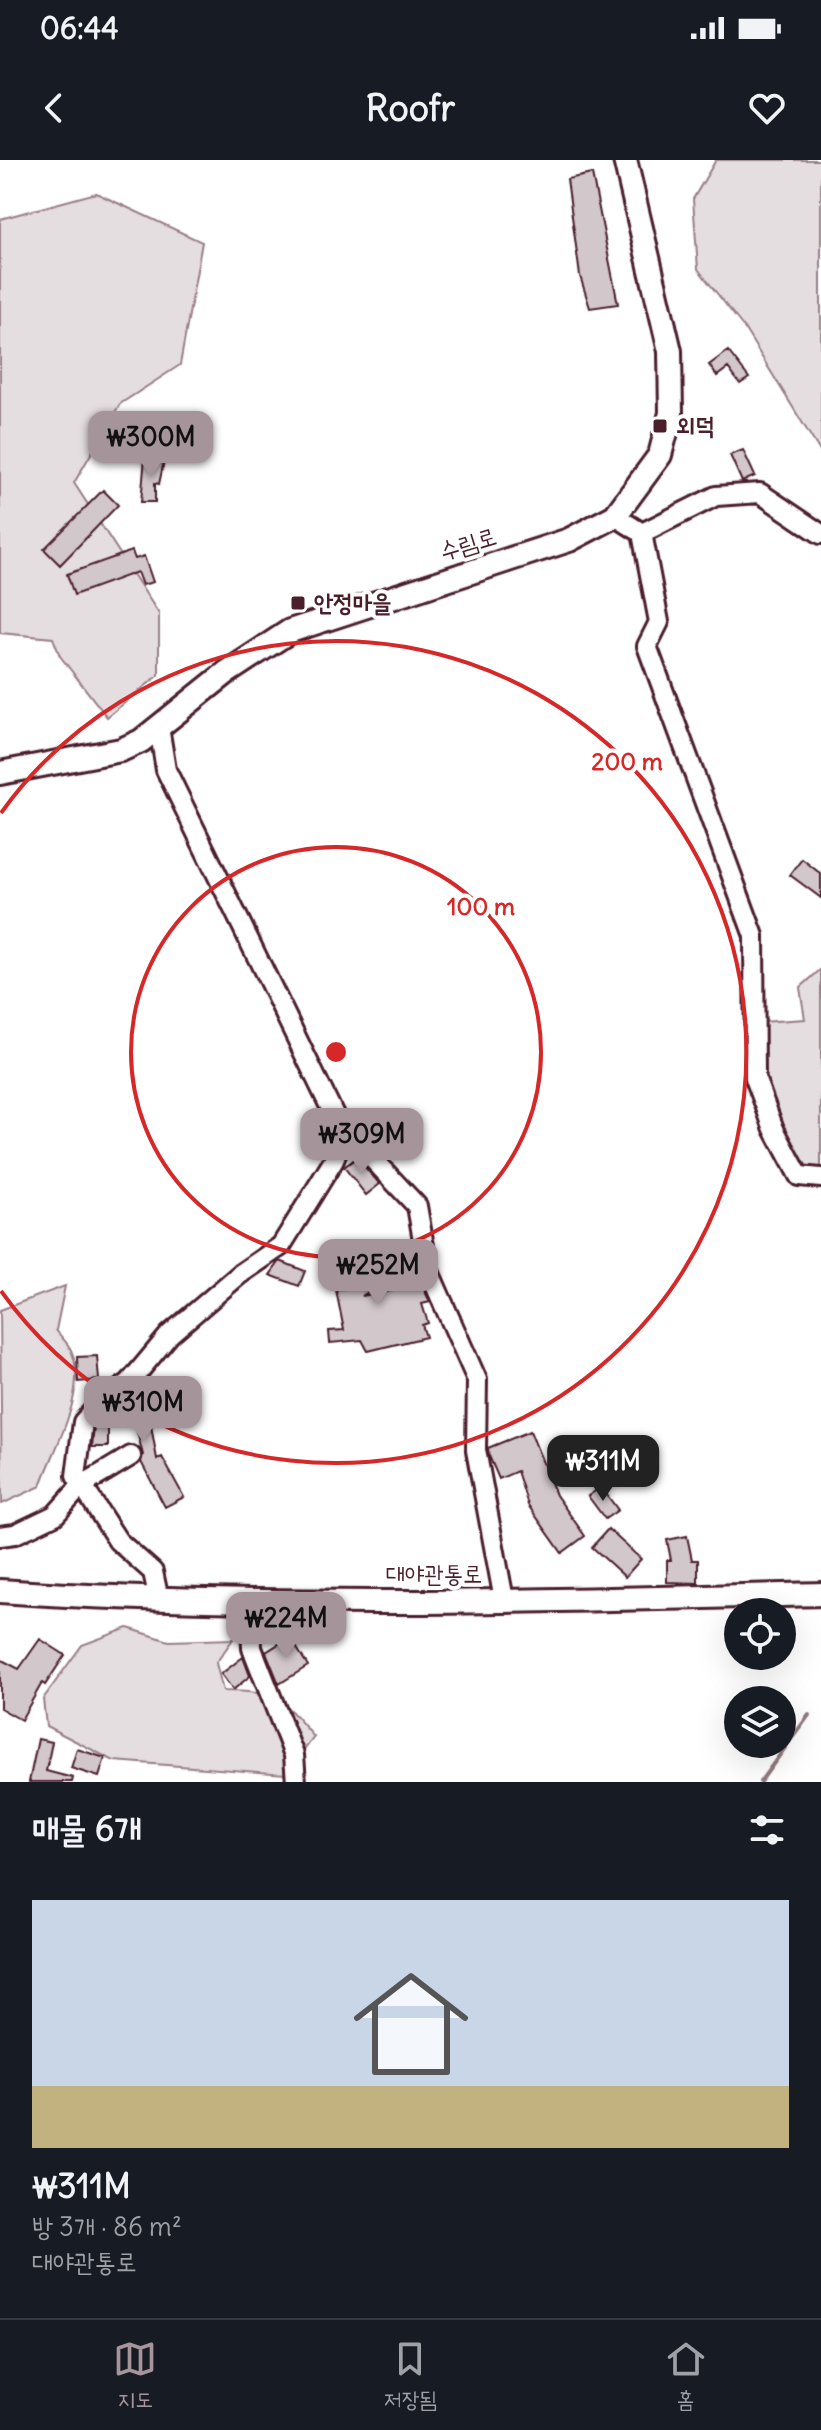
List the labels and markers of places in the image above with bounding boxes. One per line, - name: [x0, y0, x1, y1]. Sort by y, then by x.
- place label: 외덕: [676, 410, 715, 440]
- pin: ₩300M: [95, 411, 207, 479]
- marker: 외덕: [651, 417, 669, 435]
- place label: 안정마을: [314, 587, 391, 617]
- marker: 안정마을: [289, 594, 307, 612]
- centre of rings: [322, 1038, 350, 1066]
- pin: ₩309M: [306, 1108, 418, 1176]
- pin: ₩252M: [322, 1239, 434, 1307]
- pin: ₩310M: [87, 1376, 199, 1444]
- pin: ₩311M: [547, 1435, 659, 1503]
- pin: ₩224M: [230, 1592, 342, 1660]

